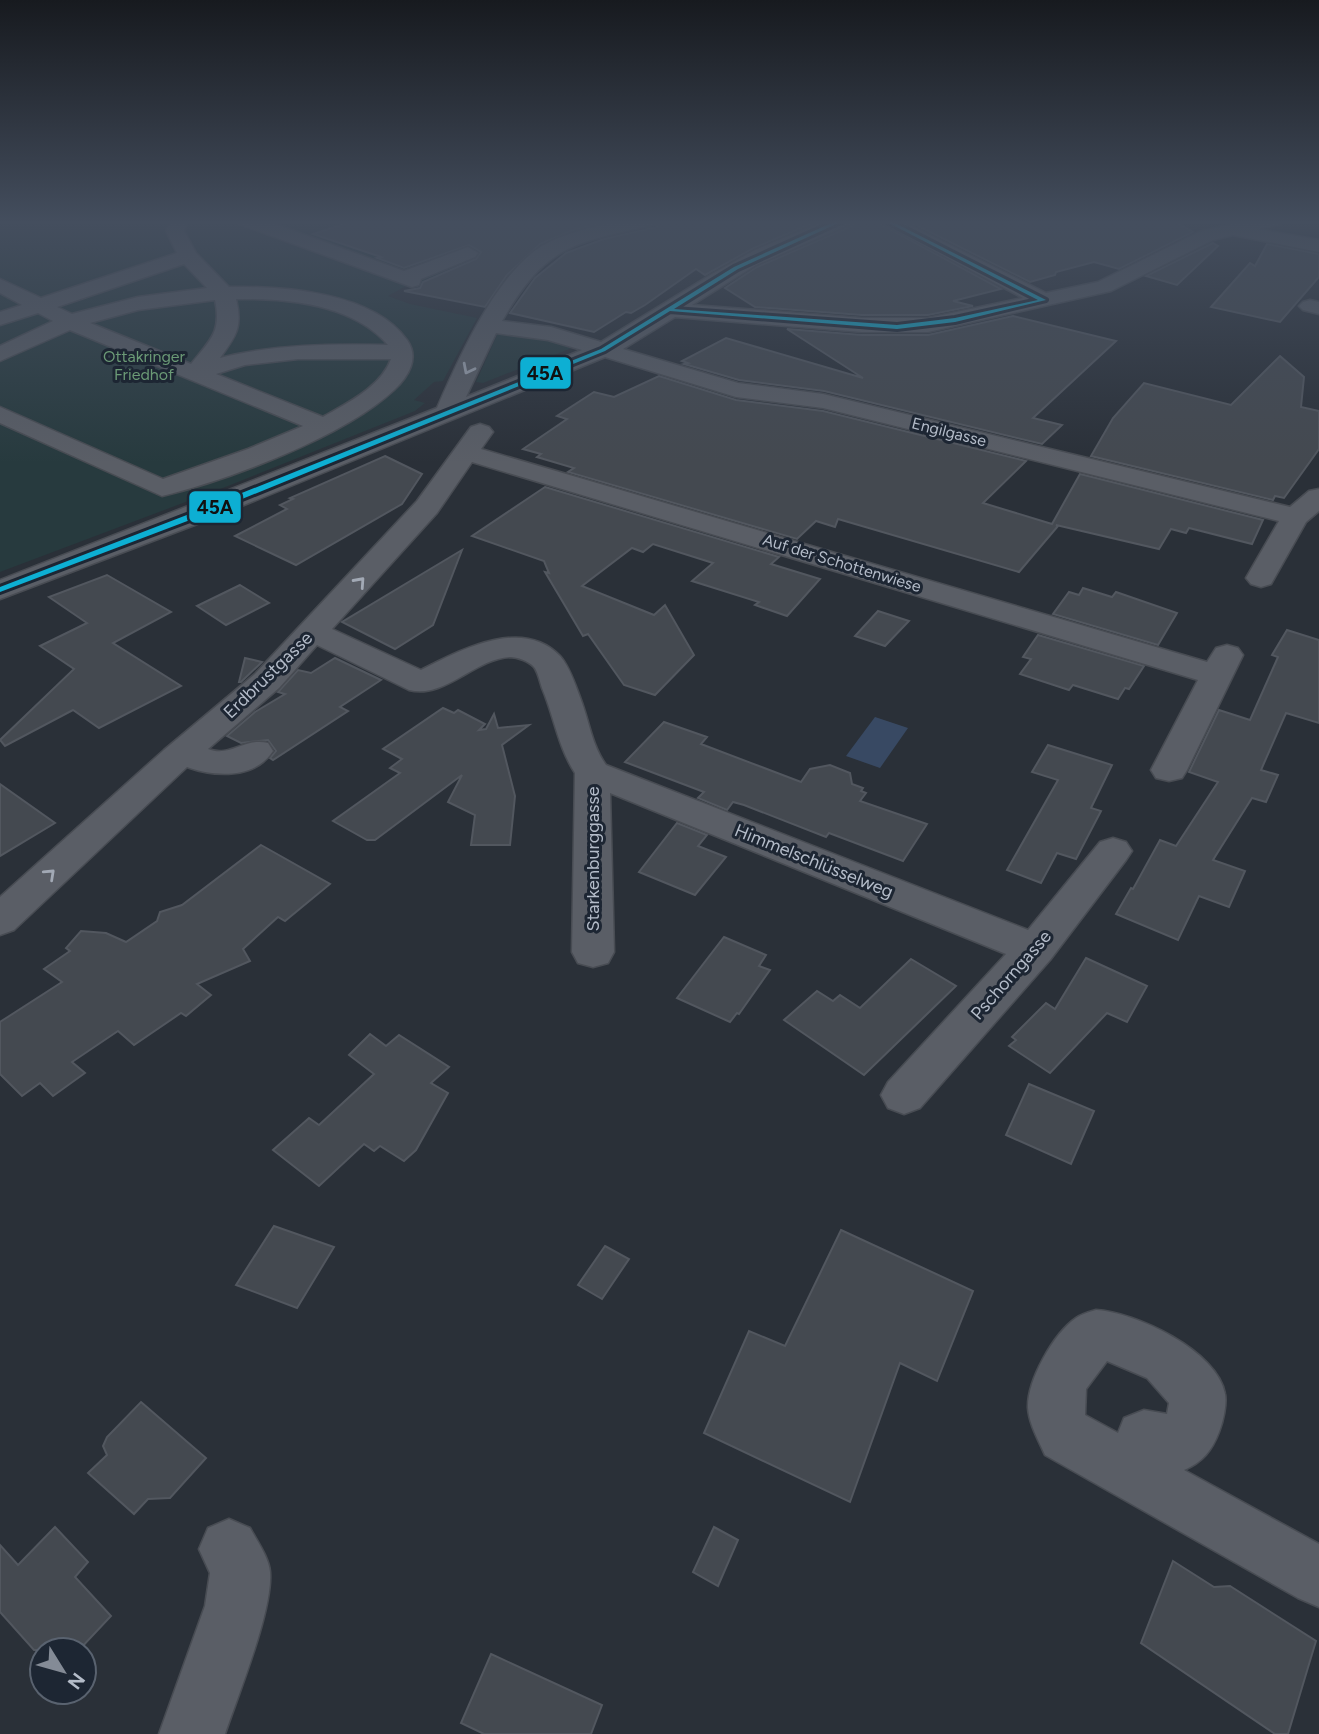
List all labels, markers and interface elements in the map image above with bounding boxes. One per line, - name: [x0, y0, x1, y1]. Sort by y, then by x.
- park label: Ottakringer Friedhof: [103, 347, 186, 384]
- line badge: 45A: [519, 356, 572, 390]
- one-way arrow: [462, 362, 476, 374]
- text: 45A: [527, 362, 564, 385]
- street label: Engilgasse: [910, 414, 989, 450]
- line badge: 45A: [188, 490, 242, 524]
- text: 45A: [197, 496, 234, 519]
- street label: Auf der Schottenwiese: [761, 530, 924, 596]
- one-way arrow: [352, 577, 364, 590]
- street label: Erdbrustgasse: [219, 627, 317, 723]
- street label: Starkenburggasse: [582, 786, 604, 932]
- street label: Himmelschlüsselweg: [731, 819, 897, 903]
- one-way arrow: [42, 870, 55, 882]
- street label: Pschorngasse: [966, 926, 1056, 1024]
- north arrow: [28, 1636, 98, 1706]
- text: N: [63, 1668, 90, 1694]

